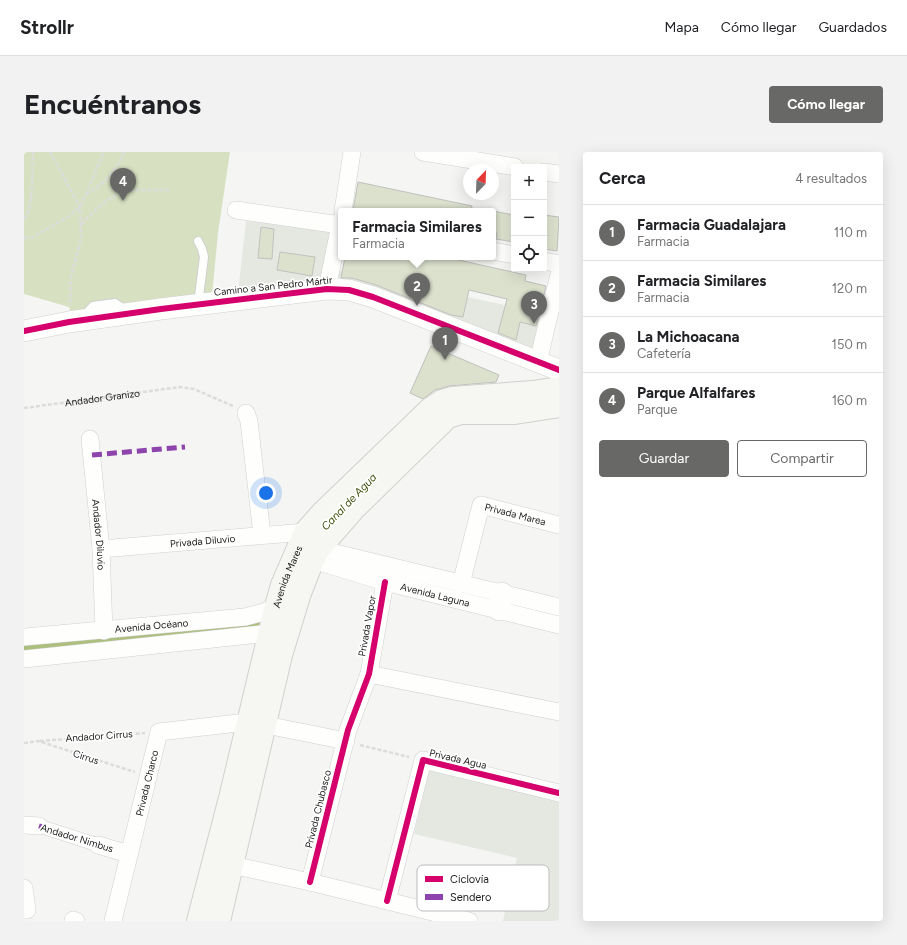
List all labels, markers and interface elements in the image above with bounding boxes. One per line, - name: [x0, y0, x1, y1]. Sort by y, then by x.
- text: Strollr: [20, 16, 74, 39]
- text: Mapa: [664, 19, 699, 36]
- text: Cómo llegar: [721, 19, 796, 36]
- text: Guardados: [818, 19, 887, 36]
- button: Cómo llegar: [769, 86, 883, 123]
- text: Encuéntranos: [24, 87, 201, 121]
- north arrow: [463, 164, 499, 200]
- map controls: [511, 164, 547, 272]
- button: +: [511, 164, 547, 200]
- pin: 4: [110, 168, 136, 201]
- text: Cerca: [599, 168, 646, 188]
- text: 4 resultados: [795, 171, 867, 186]
- button: −: [511, 200, 547, 236]
- popup: [338, 208, 496, 260]
- text: Farmacia Guadalajara: [637, 216, 786, 234]
- text: Farmacia Similares: [352, 218, 482, 236]
- text: 1: [609, 225, 615, 240]
- text: 110 m: [834, 225, 867, 240]
- text: Farmacia: [637, 234, 689, 249]
- text: Farmacia: [352, 236, 405, 251]
- button: locate: [511, 236, 547, 272]
- text: Farmacia Similares: [637, 272, 766, 290]
- street label: Camino a San Pedro Mártir: [213, 273, 333, 299]
- pin: 2: [404, 273, 430, 306]
- text: 2: [608, 281, 616, 296]
- text: 120 m: [832, 281, 867, 296]
- text: Farmacia: [637, 290, 689, 305]
- pin: 3: [521, 291, 547, 324]
- pin: 1: [432, 327, 458, 360]
- text: La Michoacana: [637, 328, 740, 346]
- text: 3: [608, 337, 616, 352]
- text: 150 m: [832, 337, 867, 352]
- text: Cafetería: [637, 346, 691, 361]
- text: Parque Alfalfares: [637, 384, 755, 402]
- street label: Andador Granizo: [64, 386, 141, 409]
- text: 4: [608, 393, 616, 408]
- text: 160 m: [832, 393, 867, 408]
- text: Parque: [637, 402, 677, 417]
- button: Guardar: [599, 440, 729, 477]
- button: Compartir: [737, 440, 867, 477]
- water label: Canal de Agua: [319, 471, 380, 533]
- your location: [256, 483, 276, 503]
- street label: Andador Diluvio: [90, 498, 108, 571]
- street label: Privada Marea: [483, 500, 547, 528]
- street label: Privada Diluvio: [169, 531, 236, 550]
- street label: Avenida Mares: [269, 543, 305, 609]
- street label: Avenida Laguna: [399, 580, 471, 609]
- street label: Privada Vapor: [355, 594, 379, 658]
- street label: Avenida Océano: [114, 616, 189, 635]
- street label: Andador Cirrus: [65, 727, 133, 745]
- street label: Privada Agua: [428, 746, 488, 772]
- street label: Cirrus: [71, 747, 101, 767]
- street label: Privada Charco: [132, 748, 161, 817]
- street label: Privada Chubasco: [302, 768, 334, 850]
- street label: Andador Nimbus: [39, 821, 115, 855]
- legend: [417, 865, 549, 911]
- text: Ciclovía: [450, 873, 489, 886]
- text: Sendero: [450, 891, 491, 904]

